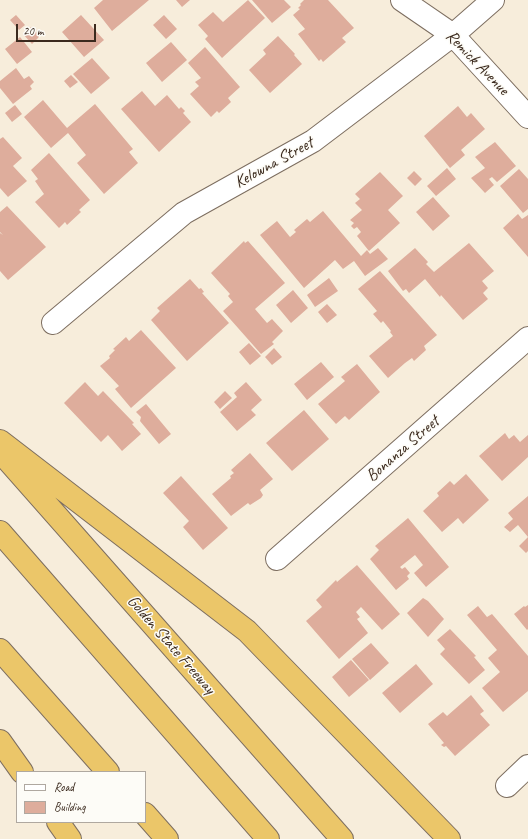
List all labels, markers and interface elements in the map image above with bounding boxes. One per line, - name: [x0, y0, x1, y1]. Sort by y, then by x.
- scale bar: [18, 16, 98, 42]
- text: 20 m: [23, 23, 43, 39]
- street label: Remick Avenue: [441, 26, 513, 100]
- street label: Kelowna Street: [231, 133, 317, 193]
- street label: Bonanza Street: [362, 412, 444, 486]
- street label: Golden State Freeway: [123, 591, 219, 699]
- legend: [16, 771, 146, 823]
- text: Road: [54, 779, 74, 795]
- text: Building: [54, 799, 86, 815]

